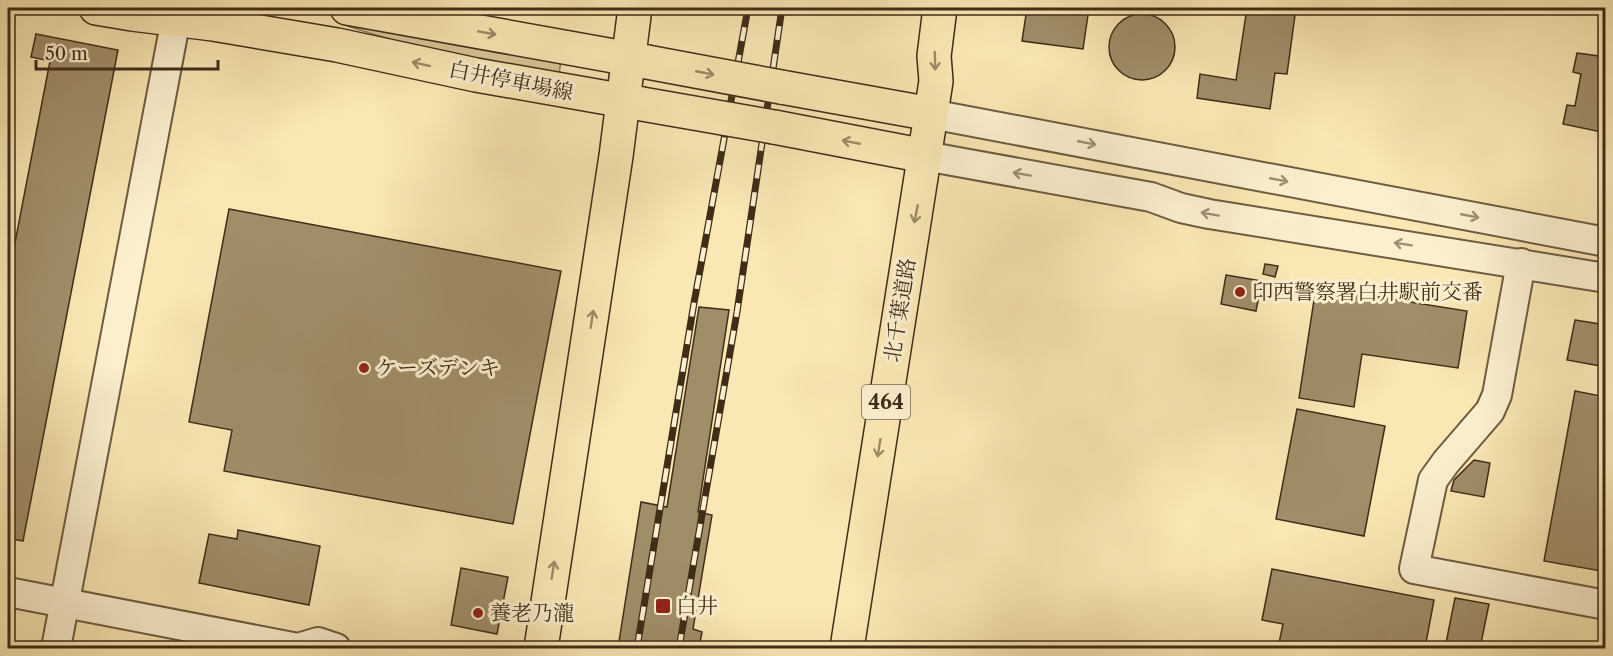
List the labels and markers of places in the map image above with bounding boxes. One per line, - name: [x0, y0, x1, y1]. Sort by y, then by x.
- place label: 印西警察署白井駅前交番: [1252, 279, 1483, 304]
- marker: 印西警察署白井駅前交番: [1233, 285, 1247, 299]
- place label: ケーズデンキ: [376, 355, 500, 380]
- marker: ケーズデンキ: [357, 361, 371, 375]
- place label: 白井: [676, 593, 718, 618]
- marker: 白井: [654, 597, 672, 615]
- place label: 養老乃瀧: [490, 600, 574, 625]
- marker: 養老乃瀧: [471, 606, 485, 620]

